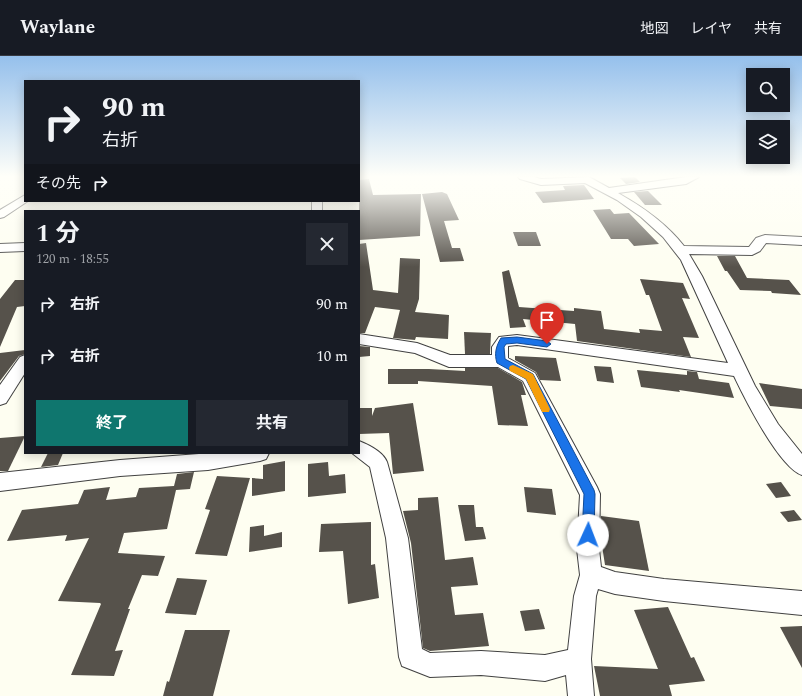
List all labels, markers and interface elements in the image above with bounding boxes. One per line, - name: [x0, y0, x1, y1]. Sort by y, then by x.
- text: Waylane: [20, 13, 95, 42]
- text: 地図: [640, 18, 668, 39]
- text: レイヤ: [690, 18, 732, 39]
- text: 共有: [754, 18, 782, 39]
- map controls: [746, 68, 790, 164]
- button: search: [746, 68, 790, 112]
- text: 90 m: [102, 86, 166, 129]
- icon: right: [36, 96, 88, 148]
- button: layers: [746, 120, 790, 164]
- text: 右折: [102, 127, 138, 154]
- text: その先: [36, 172, 81, 195]
- icon: right: [89, 172, 111, 194]
- text: 1 分: [36, 216, 79, 252]
- button: close: [306, 223, 348, 265]
- text: 120 m · 18:55: [36, 249, 109, 269]
- icon: right: [36, 293, 58, 315]
- text: 右折: [70, 293, 100, 316]
- text: 90 m: [316, 293, 348, 316]
- pin: [530, 303, 564, 344]
- icon: arrive: [536, 309, 558, 331]
- icon: right: [36, 345, 58, 367]
- text: 右折: [70, 345, 100, 368]
- text: 10 m: [316, 345, 348, 368]
- button: 終了: [36, 400, 188, 446]
- button: 共有: [196, 400, 348, 446]
- position arrow: [567, 514, 609, 556]

